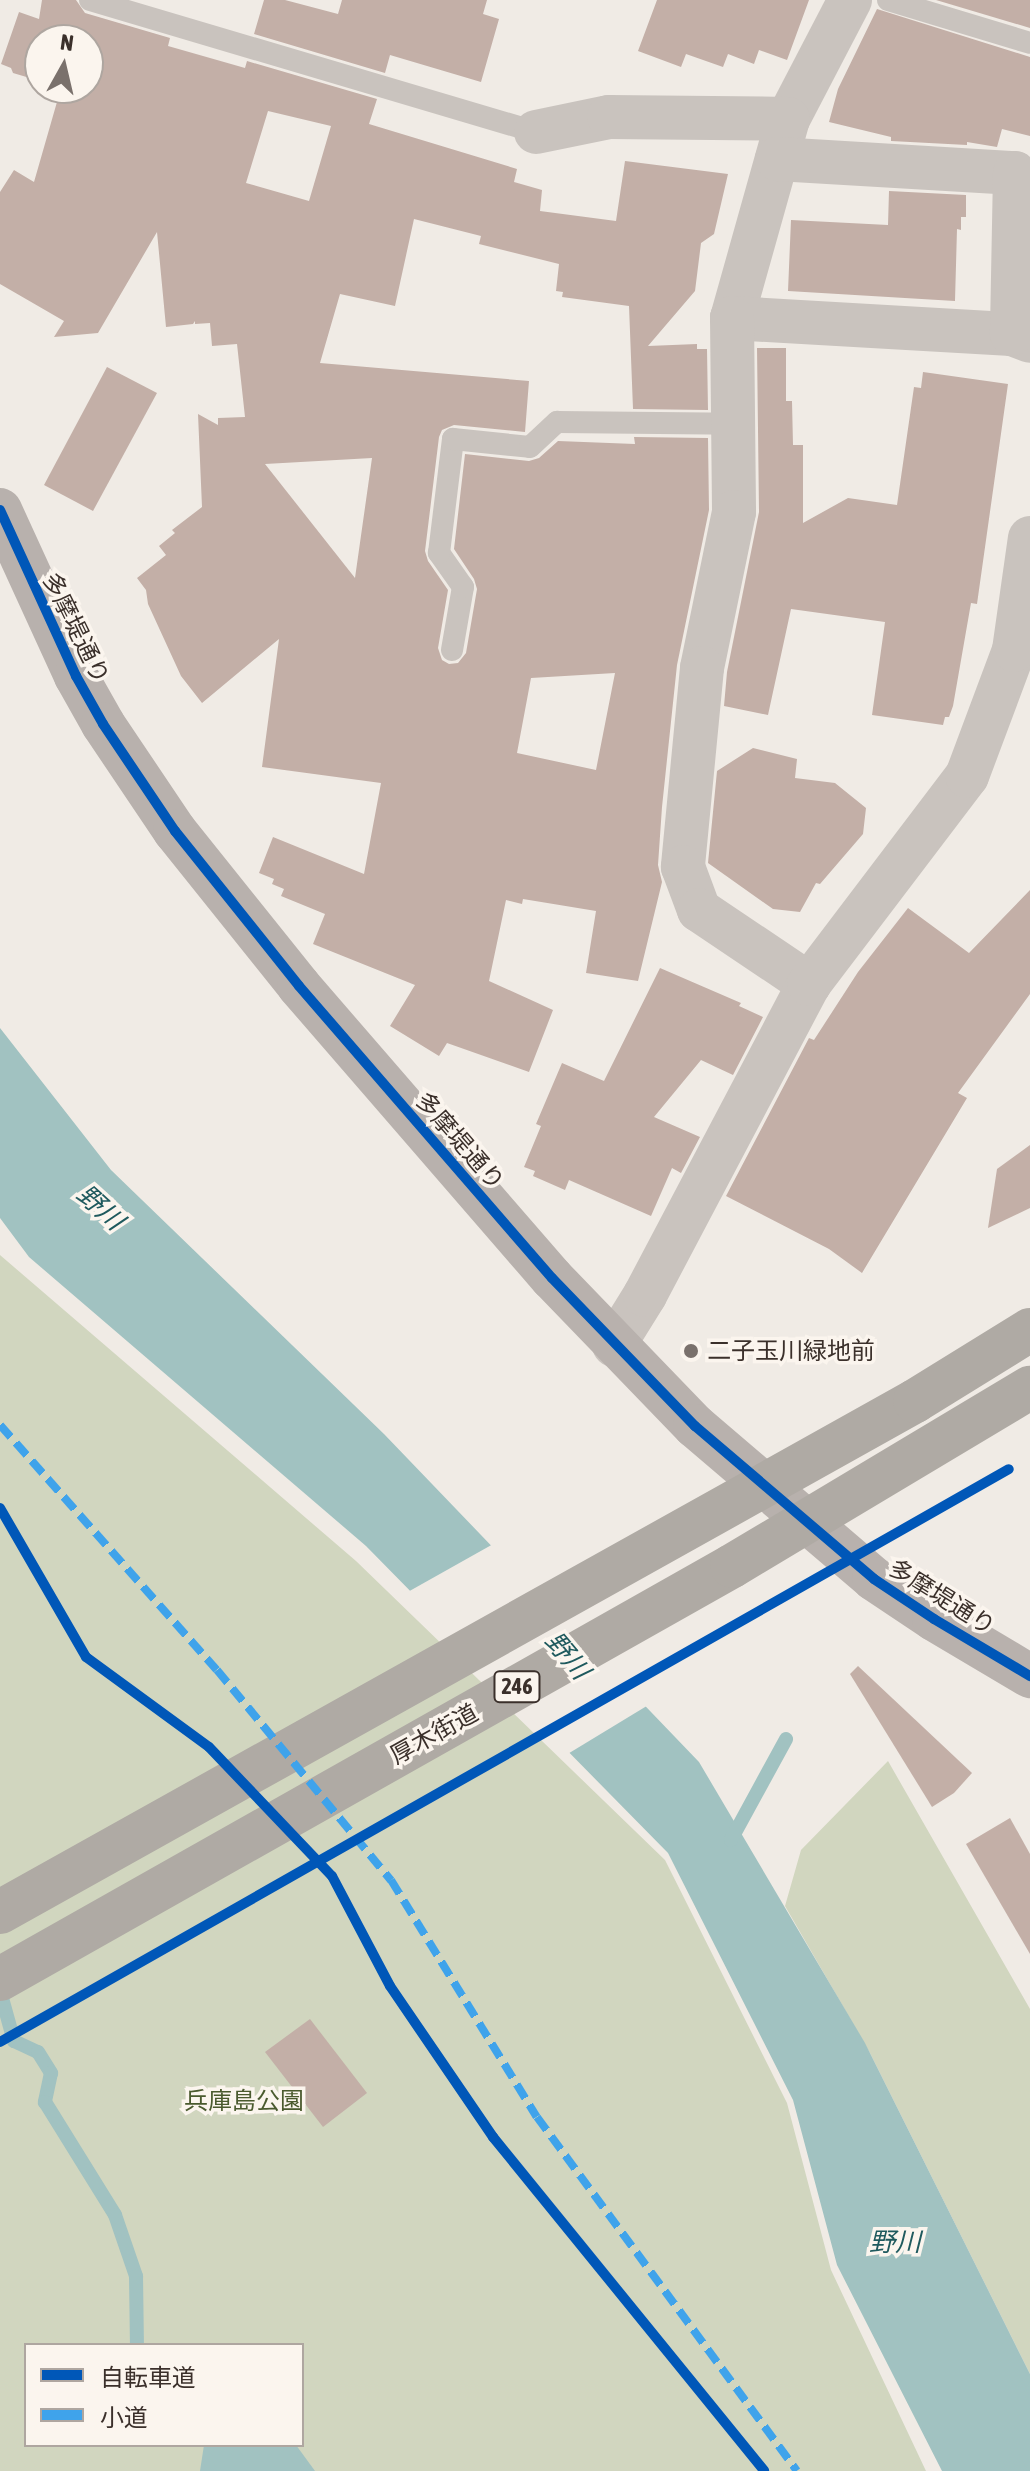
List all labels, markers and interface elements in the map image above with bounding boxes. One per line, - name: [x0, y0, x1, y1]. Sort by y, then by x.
- north arrow: [24, 24, 104, 104]
- text: N: [59, 28, 75, 56]
- street label: 多摩堤通り: [37, 568, 115, 688]
- street label: 多摩堤通り: [410, 1086, 510, 1196]
- water label: 野川: [70, 1179, 130, 1237]
- place label: 二子玉川緑地前: [707, 1337, 875, 1365]
- marker: 二子玉川緑地前: [682, 1342, 700, 1360]
- street label: 多摩堤通り: [883, 1553, 1001, 1641]
- water label: 野川: [538, 1626, 596, 1686]
- road number: 246: [493, 1669, 541, 1705]
- street label: 厚木街道: [385, 1698, 483, 1770]
- park label: 兵庫島公園: [184, 2087, 304, 2115]
- water label: 野川: [869, 2227, 921, 2259]
- legend: [24, 2343, 304, 2447]
- text: 自転車道: [100, 2364, 196, 2391]
- text: 小道: [100, 2404, 148, 2431]

